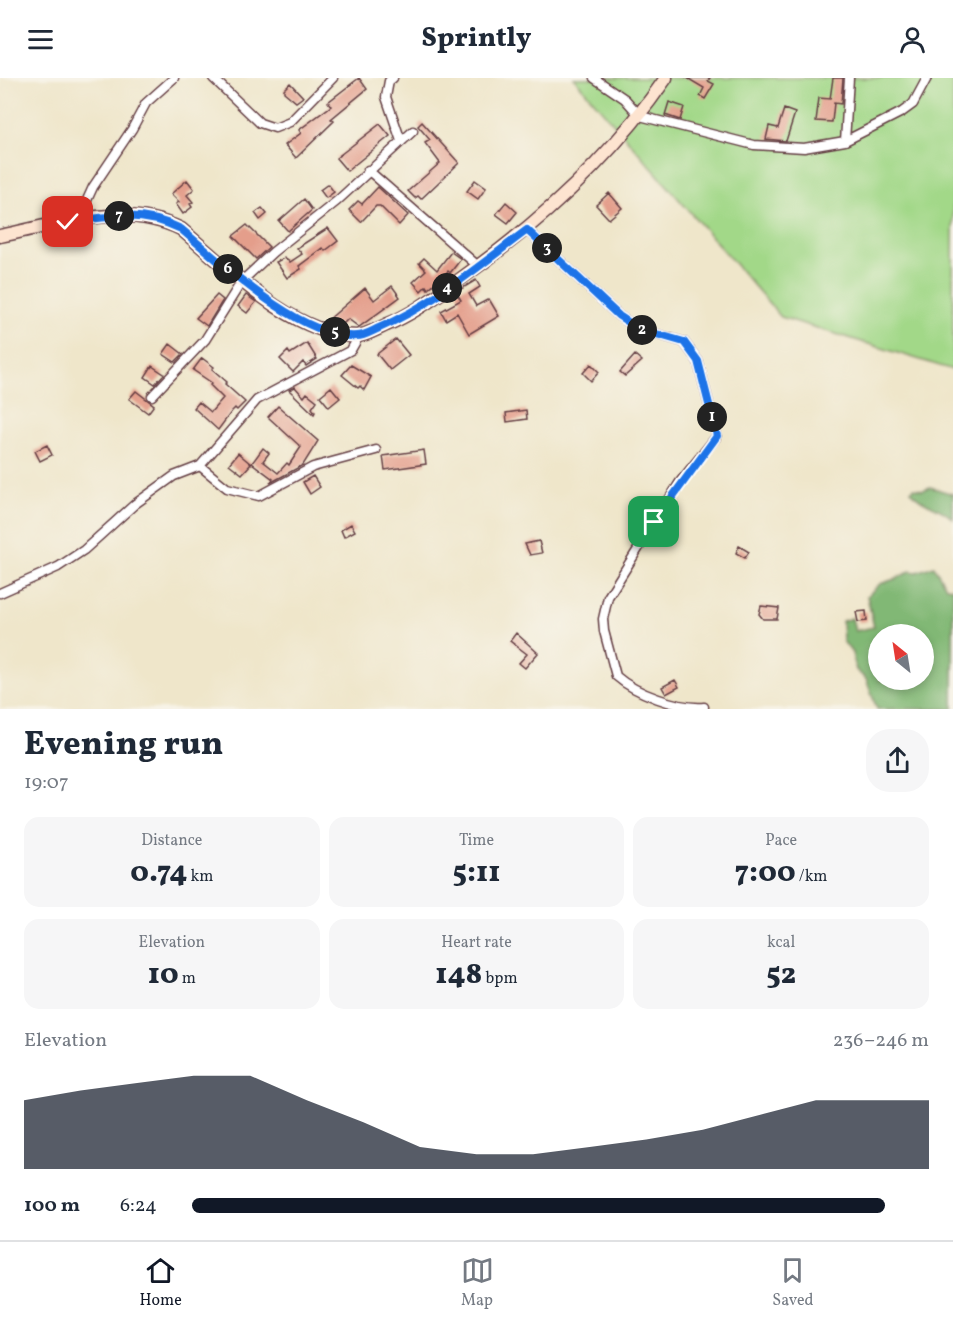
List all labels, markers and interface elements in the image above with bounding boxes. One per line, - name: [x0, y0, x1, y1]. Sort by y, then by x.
- text: Sprintly: [422, 20, 531, 58]
- icon: menu: [24, 23, 57, 56]
- icon: person: [896, 23, 929, 56]
- pin: [42, 196, 93, 247]
- pin: 7: [104, 201, 134, 231]
- icon: check: [51, 205, 84, 238]
- text: 7: [115, 205, 123, 227]
- pin: 3: [532, 233, 562, 263]
- text: 3: [543, 237, 551, 259]
- pin: 6: [213, 254, 243, 284]
- text: 6: [224, 258, 232, 280]
- pin: 4: [432, 273, 462, 303]
- text: 4: [442, 277, 452, 299]
- pin: 2: [627, 315, 657, 345]
- pin: 5: [320, 317, 350, 347]
- text: 2: [638, 319, 646, 341]
- text: 5: [331, 321, 339, 343]
- pin: 1: [697, 402, 727, 432]
- text: 1: [709, 406, 715, 428]
- pin: [628, 496, 679, 547]
- icon: arrive: [637, 505, 670, 538]
- north arrow: [868, 624, 934, 690]
- map controls: [868, 624, 934, 690]
- text: Evening run: [24, 723, 223, 769]
- button: share: [866, 729, 929, 792]
- text: 19:07: [24, 769, 69, 797]
- text: Distance: [141, 830, 202, 852]
- text: Time: [459, 830, 494, 852]
- text: Pace: [765, 830, 797, 852]
- text: 0.74: [130, 852, 187, 894]
- text: 5:11: [453, 852, 500, 894]
- text: 7:00: [735, 852, 796, 894]
- text: km: [187, 866, 213, 888]
- text: /km: [796, 866, 828, 888]
- text: Elevation: [139, 932, 205, 954]
- text: Heart rate: [441, 932, 512, 954]
- text: kcal: [767, 932, 795, 954]
- text: 10: [148, 954, 179, 996]
- text: 148: [435, 954, 482, 996]
- text: 52: [766, 954, 796, 996]
- text: m: [179, 968, 196, 990]
- text: bpm: [482, 968, 518, 990]
- text: Elevation: [24, 1027, 107, 1055]
- text: 236–246 m: [833, 1027, 929, 1055]
- text: 100 m: [24, 1192, 80, 1220]
- text: 6:24: [120, 1192, 157, 1220]
- tab: Home: [139, 1254, 182, 1312]
- tab: Map: [461, 1254, 494, 1312]
- tab: Saved: [772, 1254, 814, 1312]

